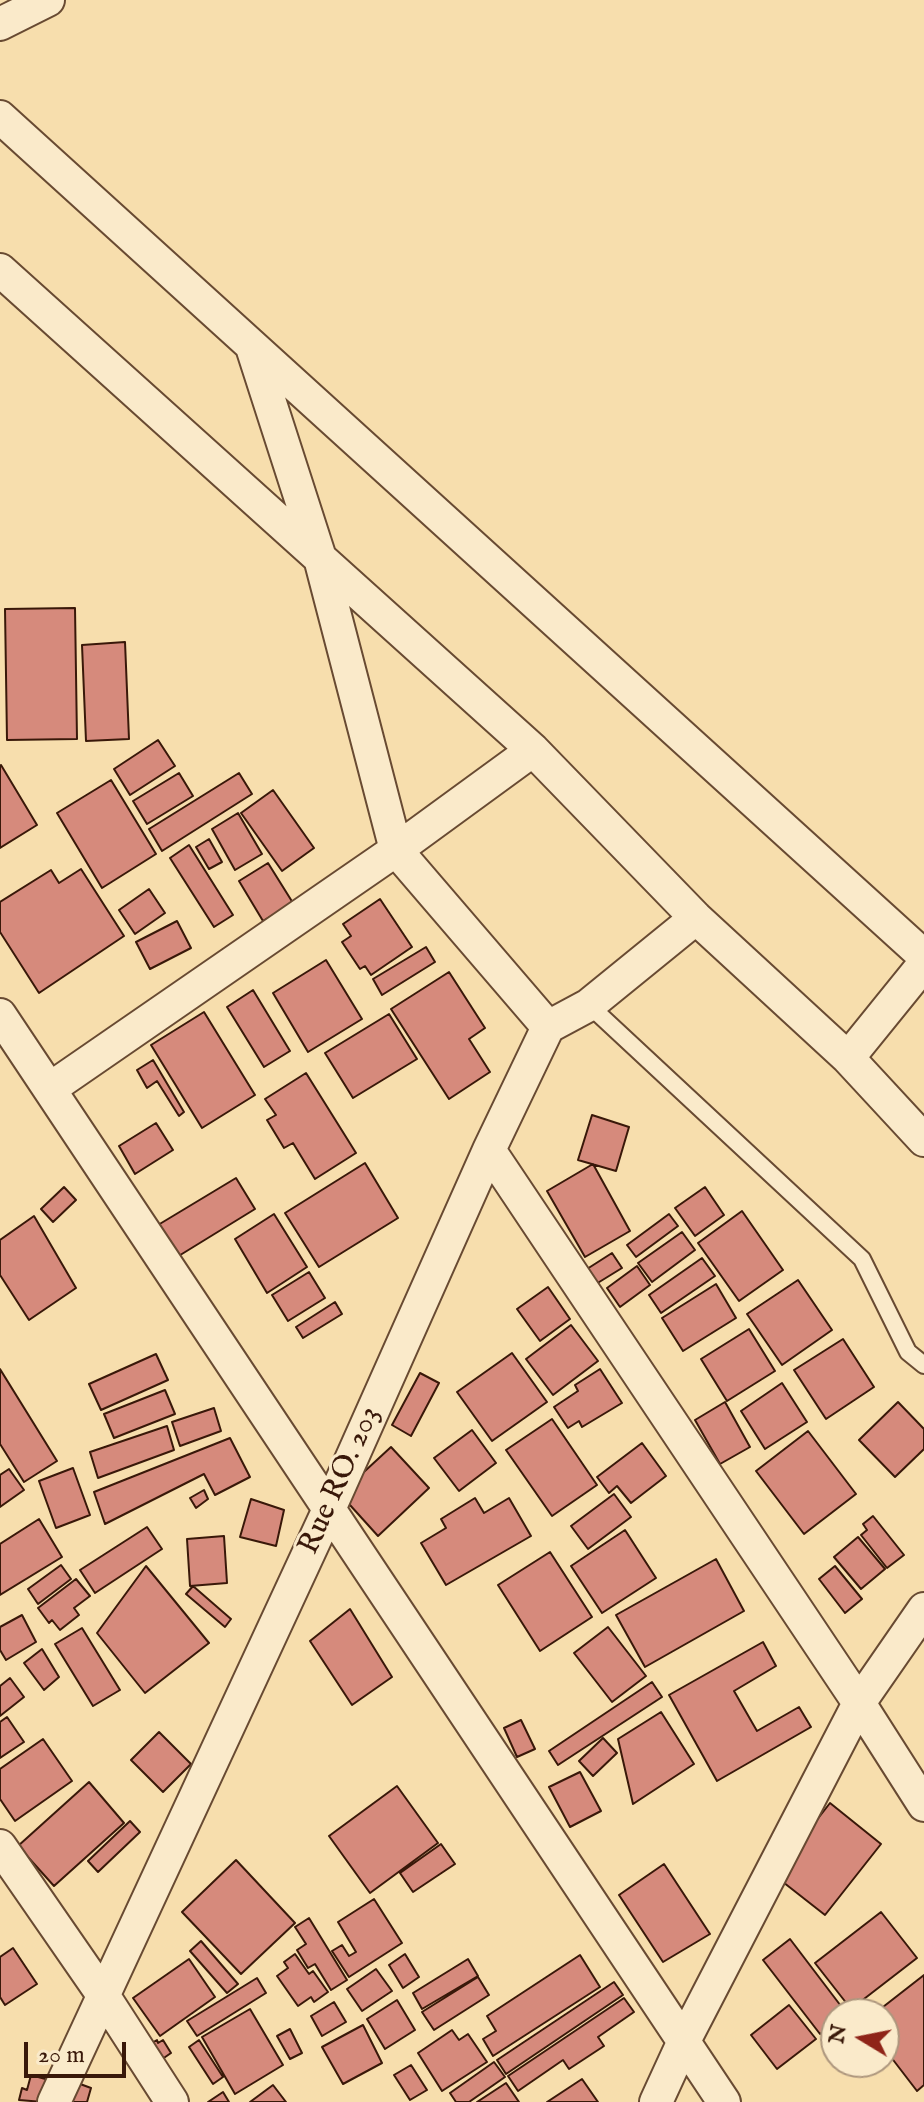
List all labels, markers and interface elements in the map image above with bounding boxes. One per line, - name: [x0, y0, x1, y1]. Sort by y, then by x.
- street label: Rue RO. 203: [292, 1402, 390, 1560]
- north arrow: [820, 1998, 900, 2078]
- text: N: [823, 2022, 854, 2046]
- scale bar: [28, 2026, 130, 2076]
- text: 20 m: [38, 2040, 85, 2071]

